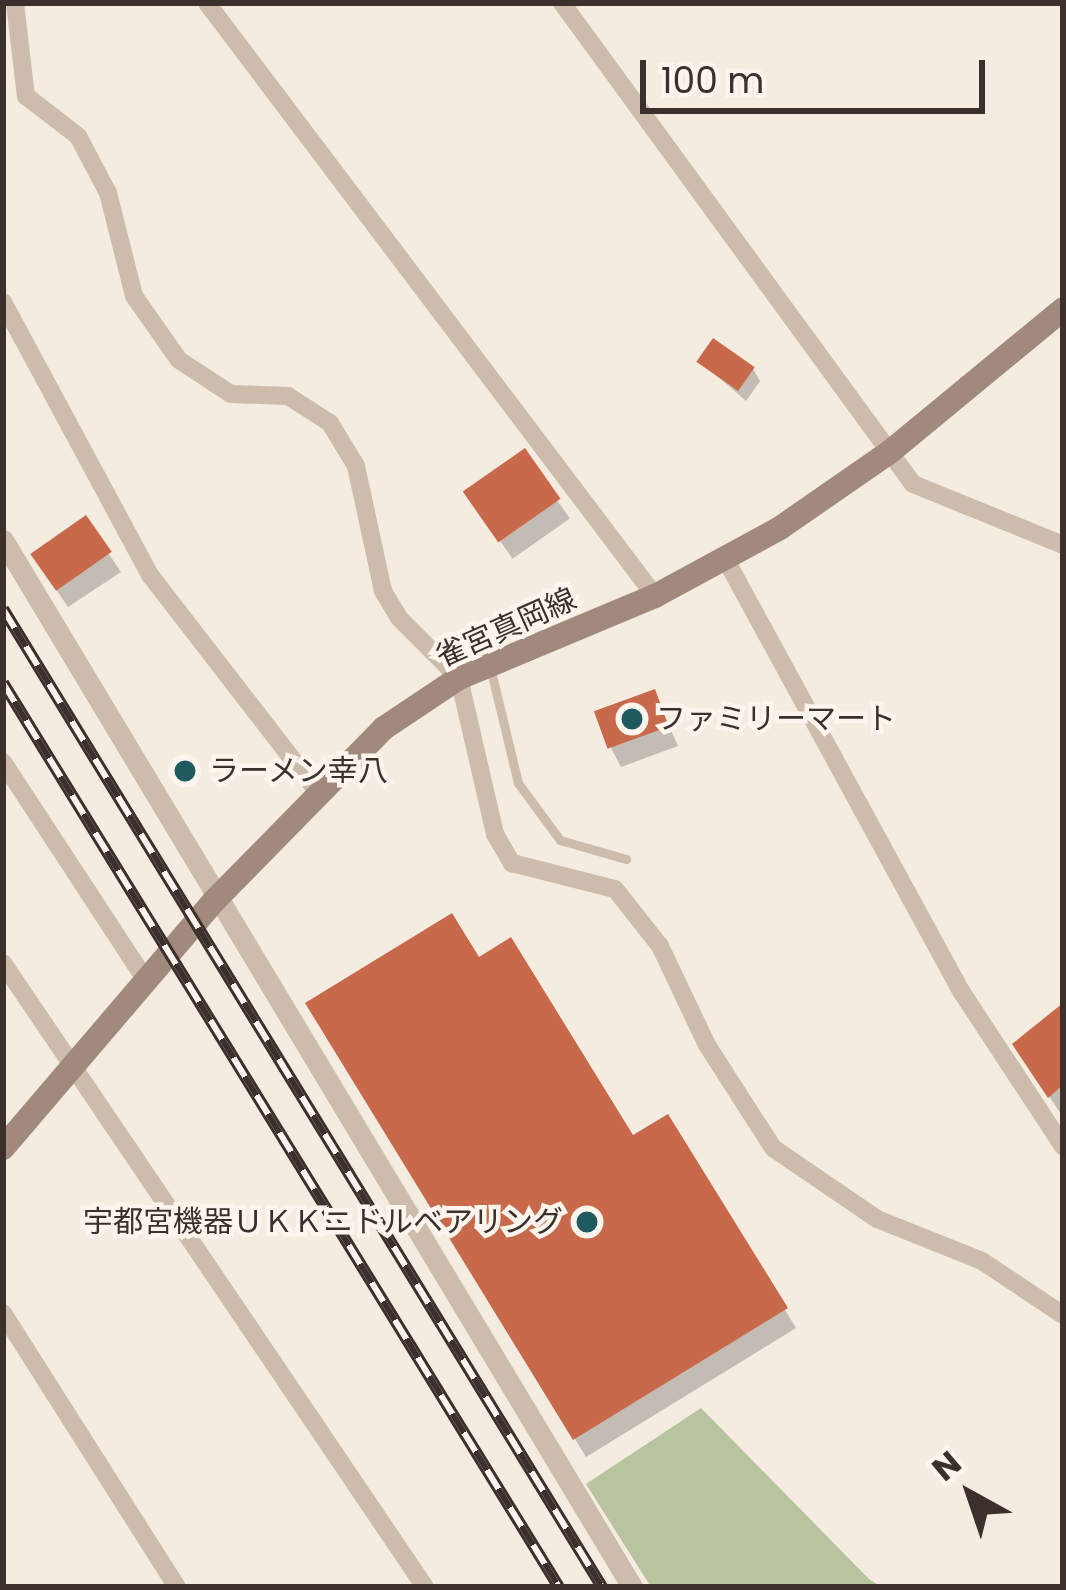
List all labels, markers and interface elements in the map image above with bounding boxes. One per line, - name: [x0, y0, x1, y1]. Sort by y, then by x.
- scale bar: [646, 36, 991, 110]
- text: 100 m: [661, 55, 764, 106]
- street label: 雀宮真岡線: [430, 581, 582, 675]
- place label: ファミリーマート: [656, 701, 896, 737]
- marker: ファミリーマート: [619, 706, 645, 732]
- place label: ラーメン幸八: [209, 753, 389, 789]
- marker: ラーメン幸八: [172, 758, 198, 784]
- place label: 宇都宮機器ＵＫＫニドルベアリング: [83, 1204, 563, 1240]
- marker: 宇都宮機器ＵＫＫニドルベアリング: [574, 1209, 600, 1235]
- north arrow: [910, 1434, 1030, 1554]
- text: N: [922, 1440, 971, 1492]

